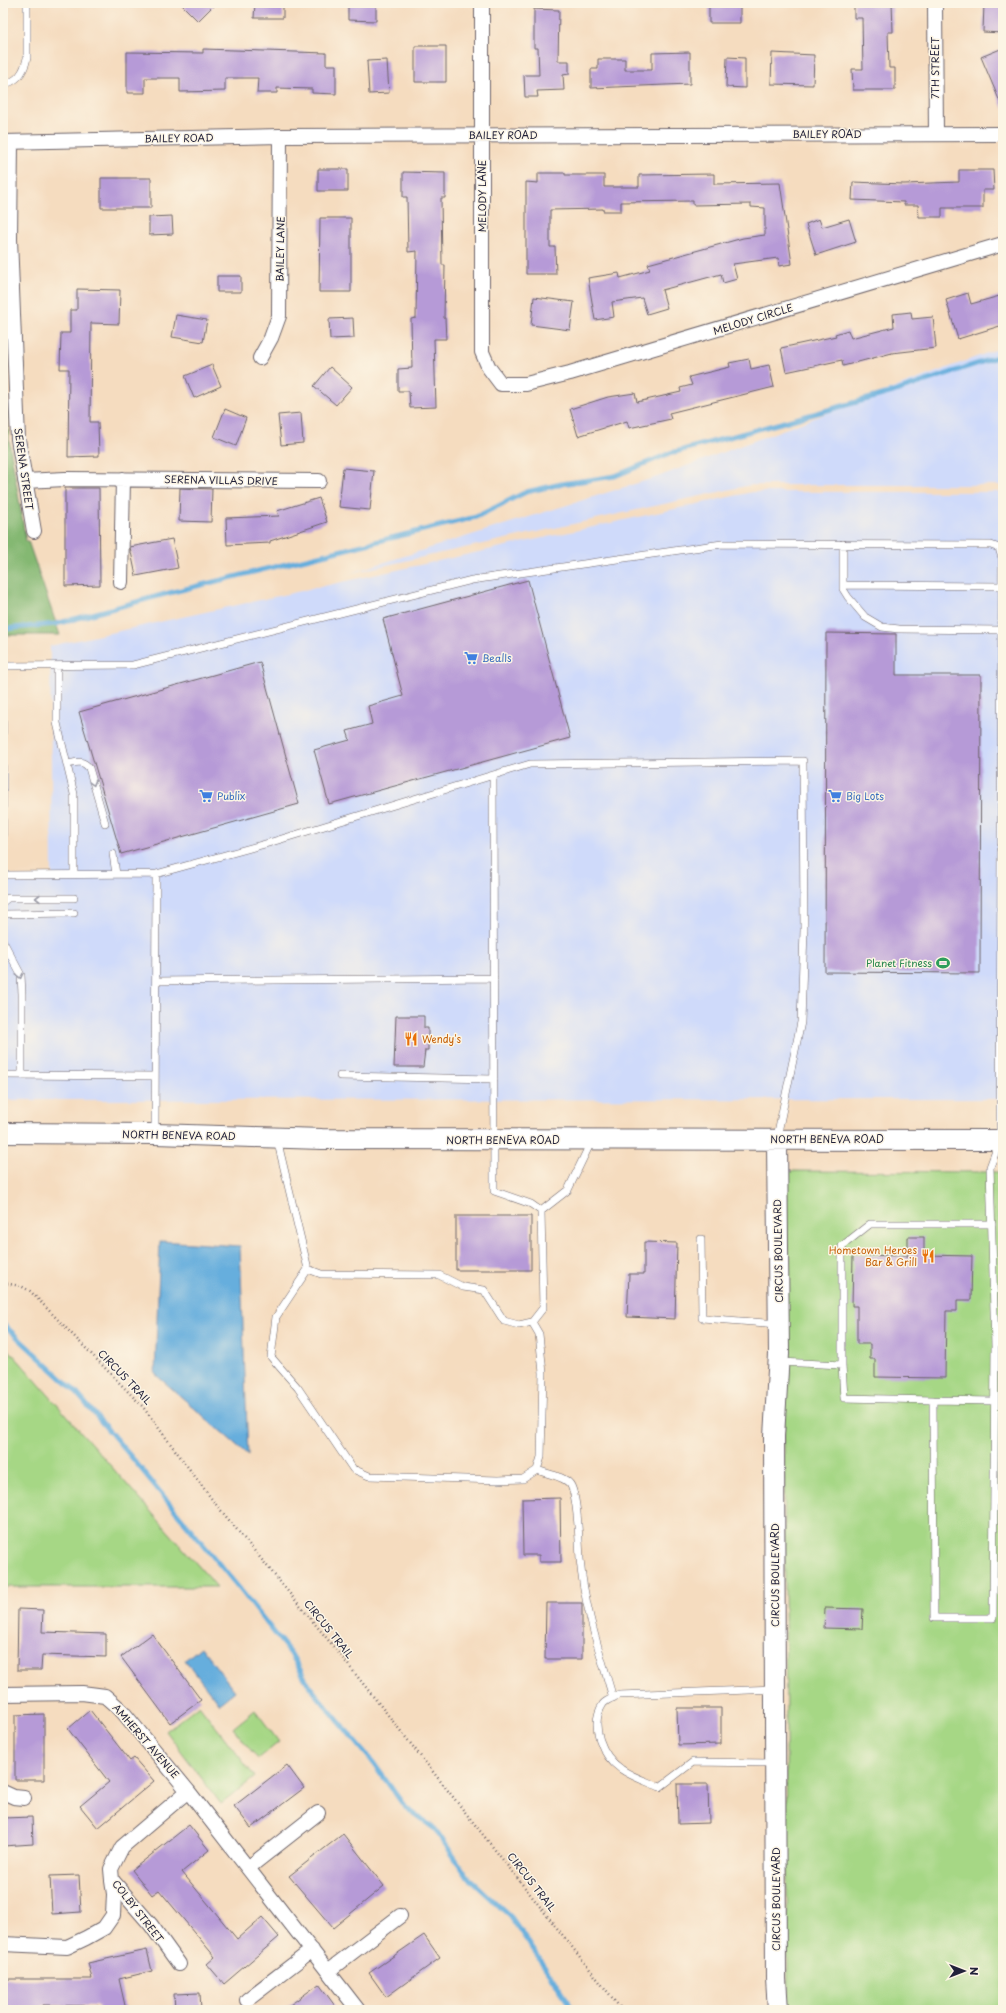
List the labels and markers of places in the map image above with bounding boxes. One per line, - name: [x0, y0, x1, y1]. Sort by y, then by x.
- supermarket icon: Bealls: [463, 650, 479, 666]
- place label: Bealls: [482, 650, 512, 665]
- supermarket icon: Publix: [198, 788, 214, 804]
- place label: Publix: [217, 788, 245, 803]
- supermarket icon: Big Lots: [827, 788, 843, 804]
- place label: Big Lots: [846, 788, 884, 803]
- place label: Planet Fitness: [866, 955, 932, 970]
- sports icon: Planet Fitness: [935, 955, 951, 971]
- restaurant icon: Wendy's: [403, 1031, 419, 1047]
- place label: Wendy's: [422, 1031, 461, 1046]
- place label: Hometown Heroes Bar & Grill: [829, 1242, 917, 1269]
- restaurant icon: Hometown Heroes Bar & Grill: [920, 1248, 936, 1264]

